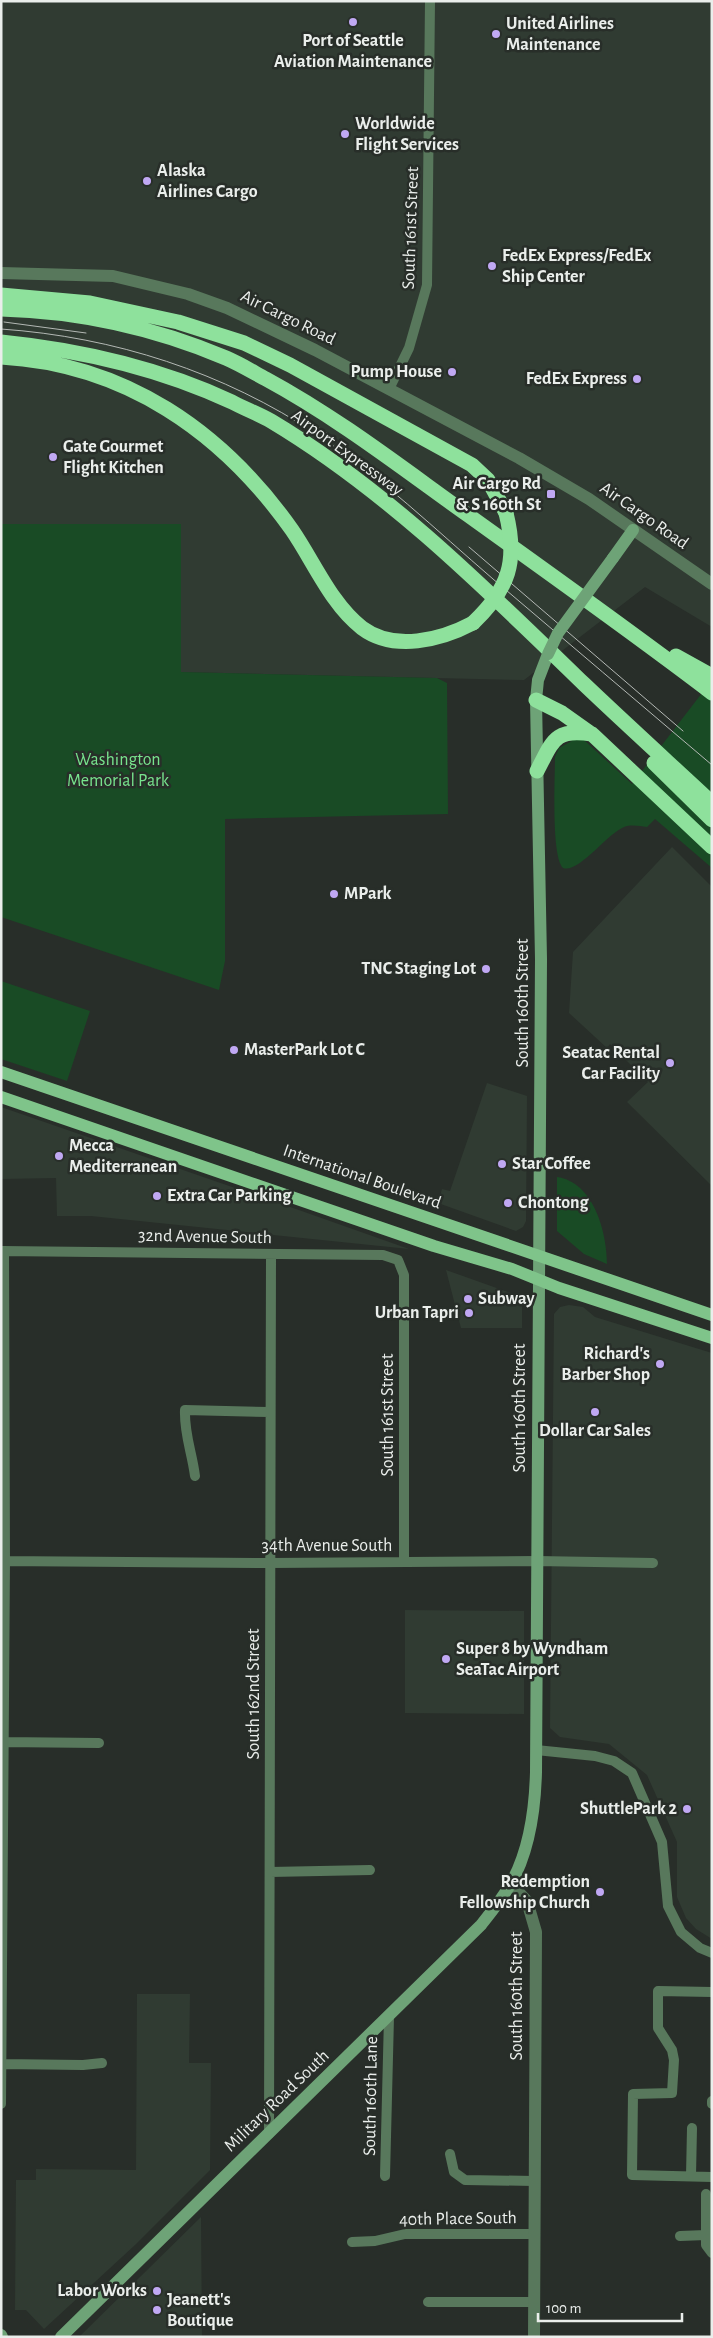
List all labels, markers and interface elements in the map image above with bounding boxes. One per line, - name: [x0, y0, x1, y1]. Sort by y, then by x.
- place label: United Airlines Maintenance: [506, 15, 614, 54]
- marker: Port of Seattle Aviation Maintenance: [347, 16, 359, 28]
- marker: United Airlines Maintenance: [490, 28, 502, 40]
- place label: Port of Seattle Aviation Maintenance: [274, 32, 432, 71]
- place label: Worldwide Flight Services: [355, 115, 459, 154]
- marker: Worldwide Flight Services: [339, 128, 351, 140]
- place label: Alaska Airlines Cargo: [157, 162, 258, 201]
- street label: South 161st Street: [400, 166, 422, 290]
- marker: Alaska Airlines Cargo: [141, 175, 153, 187]
- place label: FedEx Express/FedEx Ship Center: [502, 247, 652, 286]
- marker: FedEx Express/FedEx Ship Center: [486, 260, 498, 272]
- street label: Air Cargo Road: [238, 287, 338, 349]
- place label: Pump House: [350, 363, 442, 381]
- marker: Pump House: [446, 366, 458, 378]
- place label: FedEx Express: [526, 370, 627, 388]
- marker: FedEx Express: [631, 373, 643, 385]
- street label: Airport Expressway: [288, 407, 407, 500]
- place label: Gate Gourmet Flight Kitchen: [63, 438, 164, 477]
- marker: Gate Gourmet Flight Kitchen: [47, 451, 59, 463]
- place label: Air Cargo Rd & S 160th St: [452, 475, 542, 514]
- street label: Air Cargo Road: [597, 479, 691, 553]
- marker: Air Cargo Rd & S 160th St: [545, 488, 557, 500]
- park label: Washington Memorial Park: [67, 751, 170, 790]
- place label: MPark: [344, 885, 392, 903]
- marker: MPark: [328, 888, 340, 900]
- street label: South 160th Street: [514, 938, 532, 1067]
- place label: TNC Staging Lot: [361, 960, 476, 978]
- marker: TNC Staging Lot: [480, 963, 492, 975]
- place label: MasterPark Lot C: [244, 1041, 365, 1059]
- marker: MasterPark Lot C: [228, 1044, 240, 1056]
- place label: Seatac Rental Car Facility: [562, 1044, 661, 1083]
- marker: Seatac Rental Car Facility: [664, 1057, 676, 1069]
- place label: Mecca Mediterranean: [69, 1137, 177, 1176]
- street label: International Boulevard: [281, 1142, 443, 1212]
- marker: Mecca Mediterranean: [53, 1150, 65, 1162]
- place label: Star Coffee: [512, 1155, 591, 1173]
- marker: Star Coffee: [496, 1158, 508, 1170]
- place label: Extra Car Parking: [167, 1187, 292, 1205]
- marker: Extra Car Parking: [151, 1190, 163, 1202]
- place label: Chontong: [518, 1194, 590, 1212]
- marker: Chontong: [502, 1197, 514, 1209]
- street label: 32nd Avenue South: [138, 1227, 272, 1247]
- place label: Subway: [478, 1290, 535, 1308]
- marker: Subway: [462, 1293, 474, 1305]
- place label: Urban Tapri: [375, 1304, 459, 1322]
- marker: Urban Tapri: [463, 1307, 475, 1319]
- street label: South 160th Street: [511, 1343, 529, 1472]
- place label: Richard's Barber Shop: [561, 1345, 650, 1384]
- street label: South 161st Street: [379, 1353, 397, 1476]
- marker: Richard's Barber Shop: [654, 1358, 666, 1370]
- marker: Dollar Car Sales: [589, 1406, 601, 1418]
- place label: Dollar Car Sales: [539, 1422, 651, 1440]
- street label: 34th Avenue South: [262, 1537, 392, 1555]
- street label: South 162nd Street: [245, 1628, 263, 1760]
- place label: Super 8 by Wyndham SeaTac Airport: [456, 1640, 608, 1679]
- marker: Super 8 by Wyndham SeaTac Airport: [440, 1653, 452, 1665]
- place label: ShuttlePark 2: [580, 1800, 678, 1818]
- marker: ShuttlePark 2: [681, 1803, 693, 1815]
- place label: Redemption Fellowship Church: [459, 1873, 590, 1912]
- marker: Redemption Fellowship Church: [594, 1886, 606, 1898]
- street label: South 160th Street: [508, 1931, 526, 2060]
- street label: South 160th Lane: [361, 2036, 381, 2156]
- street label: Military Road South: [221, 2047, 333, 2155]
- street label: 40th Place South: [399, 2209, 517, 2229]
- place label: Labor Works: [57, 2282, 147, 2300]
- marker: Labor Works: [151, 2285, 163, 2297]
- scale bar: [538, 2290, 682, 2322]
- place label: Jeanett's Boutique: [167, 2291, 234, 2330]
- text: 100 m: [546, 2301, 581, 2316]
- marker: Jeanett's Boutique: [151, 2304, 163, 2316]

